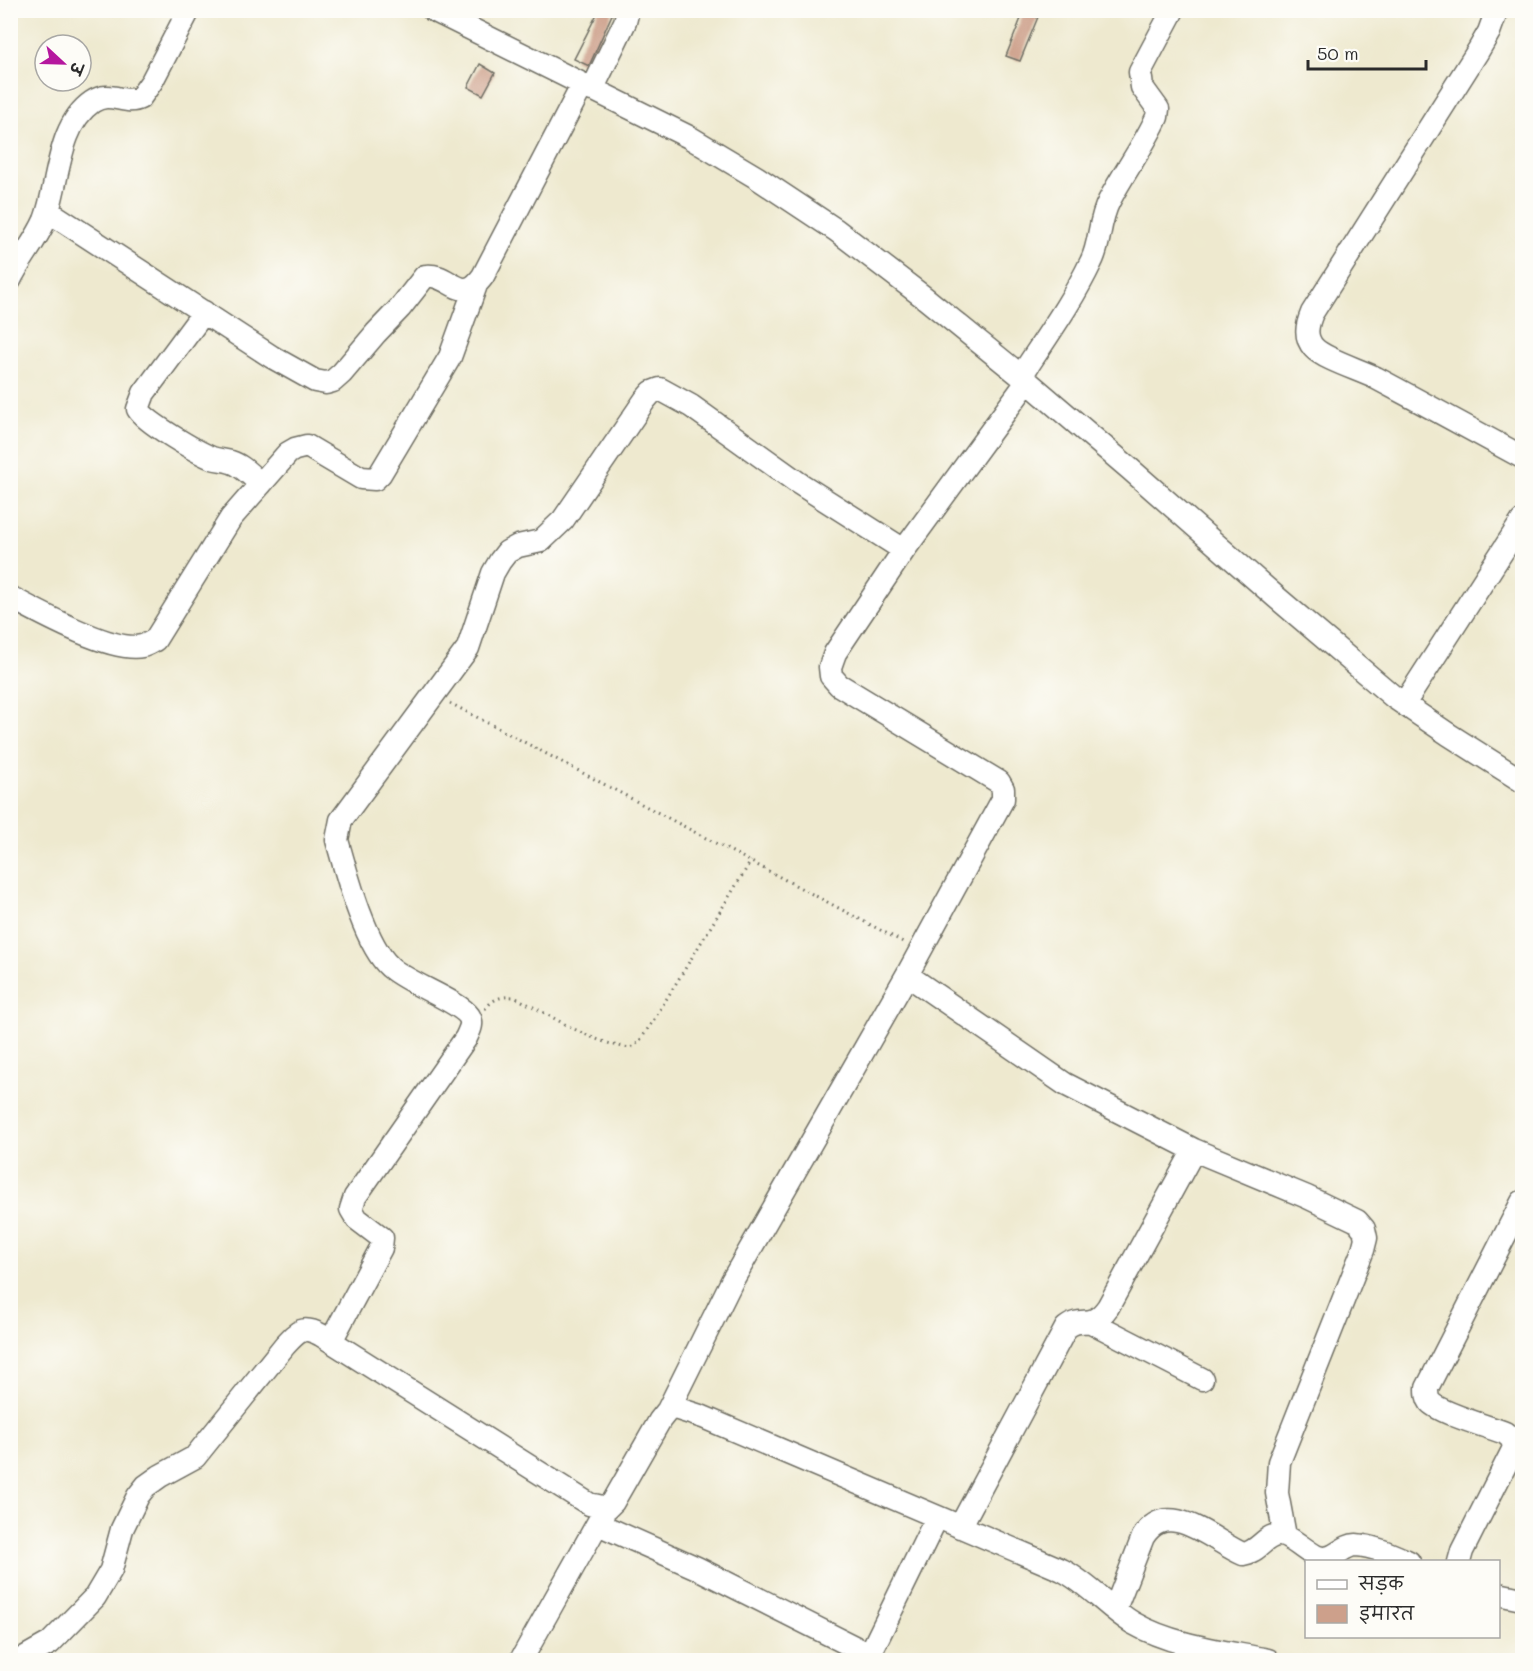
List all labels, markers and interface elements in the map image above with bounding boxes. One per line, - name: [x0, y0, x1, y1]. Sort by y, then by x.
- north arrow: [33, 33, 93, 93]
- scale bar: [1308, 33, 1426, 71]
- text: 50 m: [1317, 41, 1359, 65]
- text: उ: [65, 58, 90, 79]
- legend: [1305, 1560, 1500, 1638]
- text: सड़क: [1358, 1571, 1404, 1595]
- text: इमारत: [1359, 1601, 1415, 1625]

